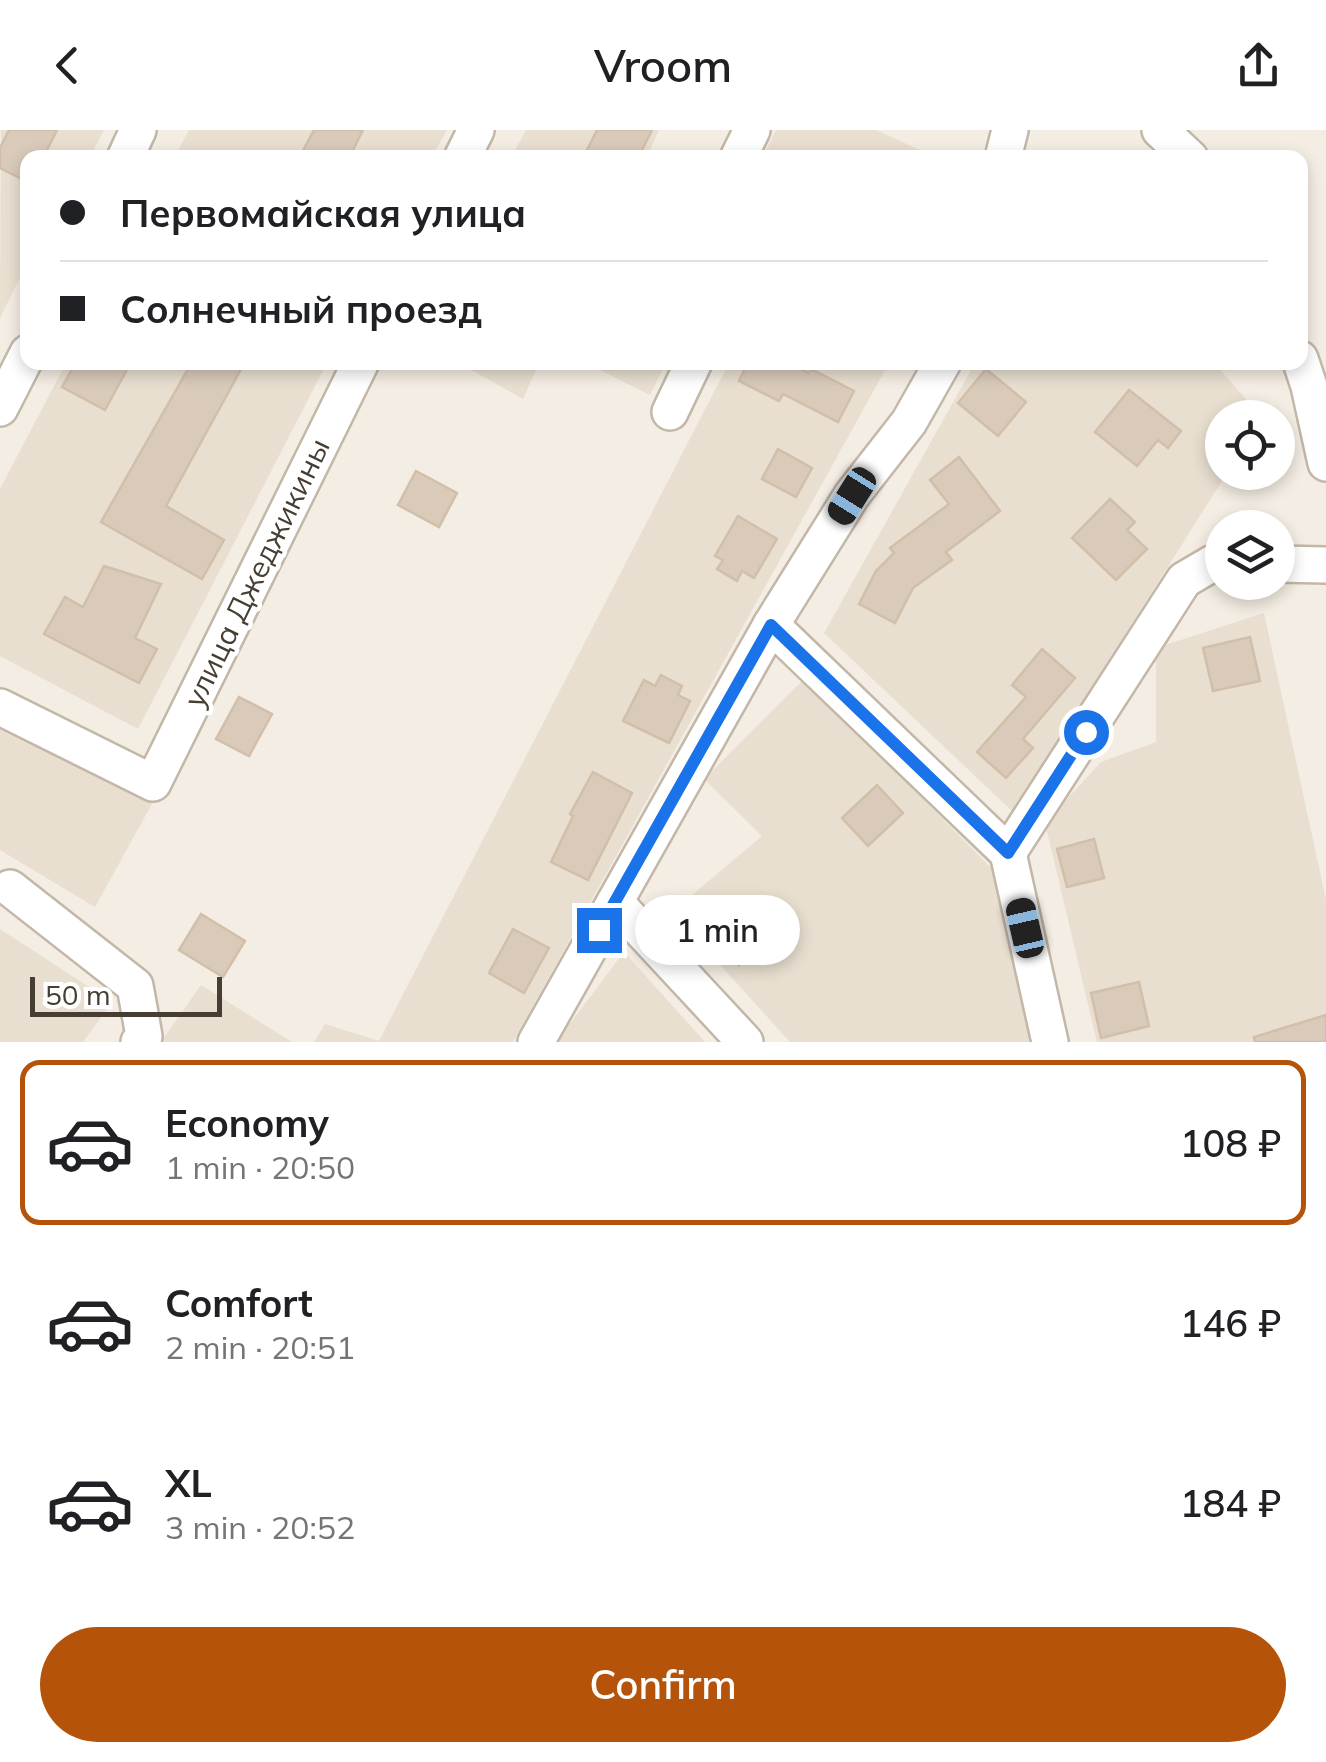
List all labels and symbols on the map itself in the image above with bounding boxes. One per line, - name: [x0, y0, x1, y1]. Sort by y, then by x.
- street label: улица Джеджикины: [174, 432, 338, 713]
- car: [823, 463, 881, 529]
- route start: [1064, 710, 1109, 755]
- callout: 1 min: [634, 895, 799, 965]
- car: [1004, 895, 1046, 961]
- route end: [577, 908, 622, 953]
- scale bar: [30, 972, 222, 1016]

